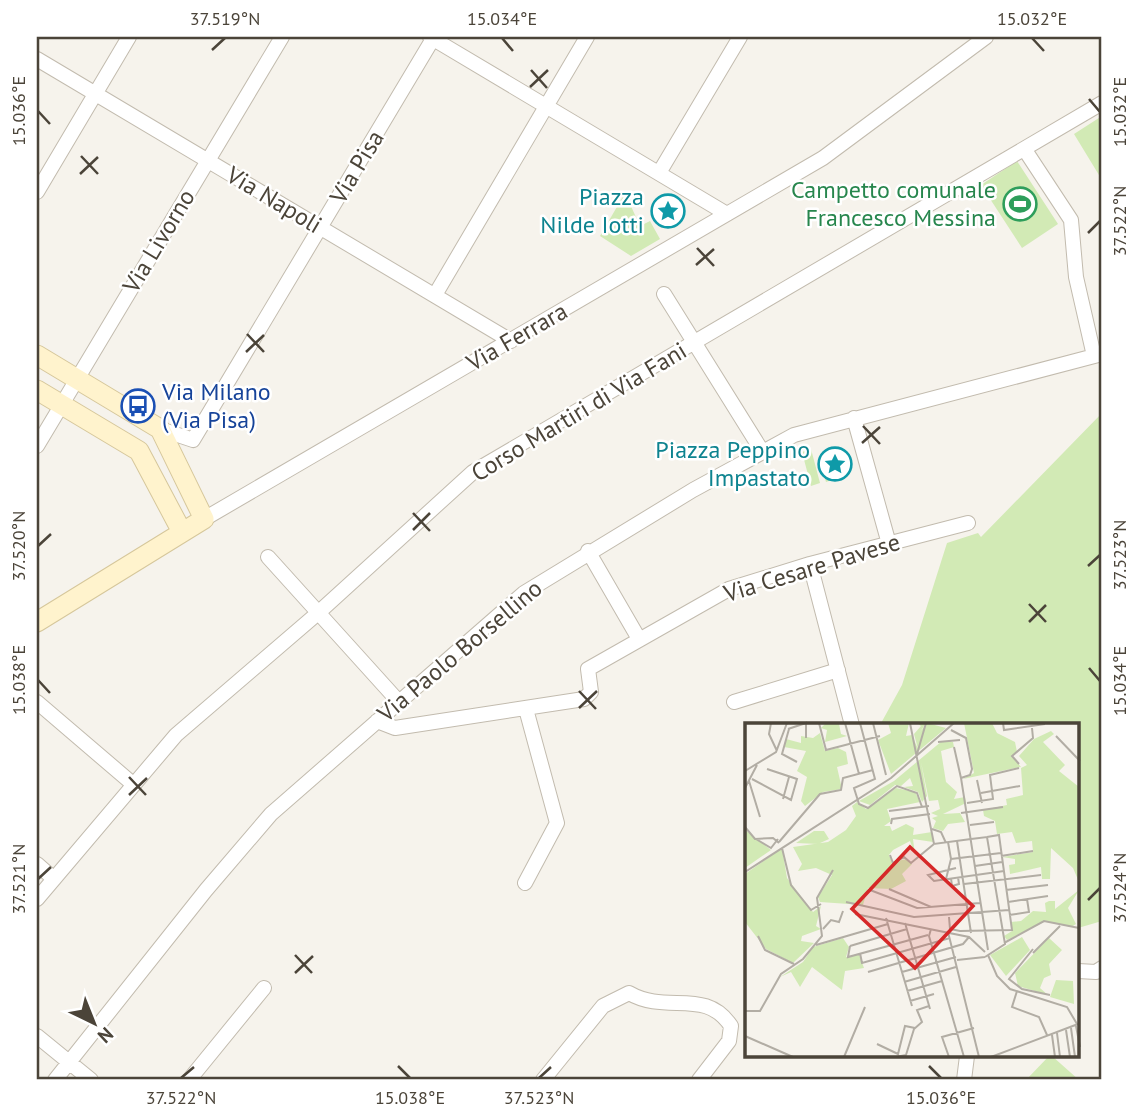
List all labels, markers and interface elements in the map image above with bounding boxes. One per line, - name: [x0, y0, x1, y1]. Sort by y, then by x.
- text: 37.519°N: [190, 7, 260, 30]
- text: 15.034°E: [467, 7, 537, 30]
- text: 15.032°E: [997, 7, 1067, 30]
- text: 15.036°E: [7, 76, 30, 146]
- text: 15.032°E: [1108, 77, 1131, 147]
- street label: Via Pisa: [322, 124, 391, 210]
- street label: Via Napoli: [220, 159, 328, 240]
- place label: Campetto comunale Francesco Messina: [791, 174, 996, 233]
- place label: Piazza Nilde Iotti: [540, 181, 644, 240]
- street label: Via Livorno: [115, 183, 202, 299]
- sports icon: Campetto comunale Francesco Messina: [1001, 185, 1039, 223]
- text: 37.522°N: [1108, 186, 1131, 256]
- place icon: Piazza Nilde Iotti: [649, 192, 687, 230]
- street label: Via Ferrara: [460, 295, 573, 378]
- street label: Corso Martiri di Via Fani: [465, 335, 692, 488]
- place label: Via Milano (Via Pisa): [161, 376, 271, 435]
- bus stop icon: Via Milano (Via Pisa): [119, 387, 157, 425]
- place label: Piazza Peppino Impastato: [655, 434, 810, 493]
- place icon: Piazza Peppino Impastato: [816, 445, 854, 483]
- text: 37.520°N: [7, 511, 30, 581]
- text: 37.523°N: [1108, 520, 1131, 590]
- street label: Via Cesare Pavese: [719, 526, 904, 609]
- street label: Via Paolo Borsellino: [370, 573, 548, 729]
- text: 15.038°E: [7, 645, 30, 715]
- text: 15.034°E: [1108, 646, 1131, 716]
- inset map: [745, 723, 1080, 1058]
- text: 37.521°N: [7, 844, 30, 914]
- text: 37.524°N: [1108, 853, 1131, 923]
- north arrow: [60, 988, 130, 1058]
- text: N: [93, 1022, 118, 1048]
- text: 37.522°N: [146, 1086, 216, 1109]
- text: 15.038°E: [375, 1086, 445, 1109]
- text: 37.523°N: [504, 1086, 574, 1109]
- text: 15.036°E: [906, 1086, 976, 1109]

